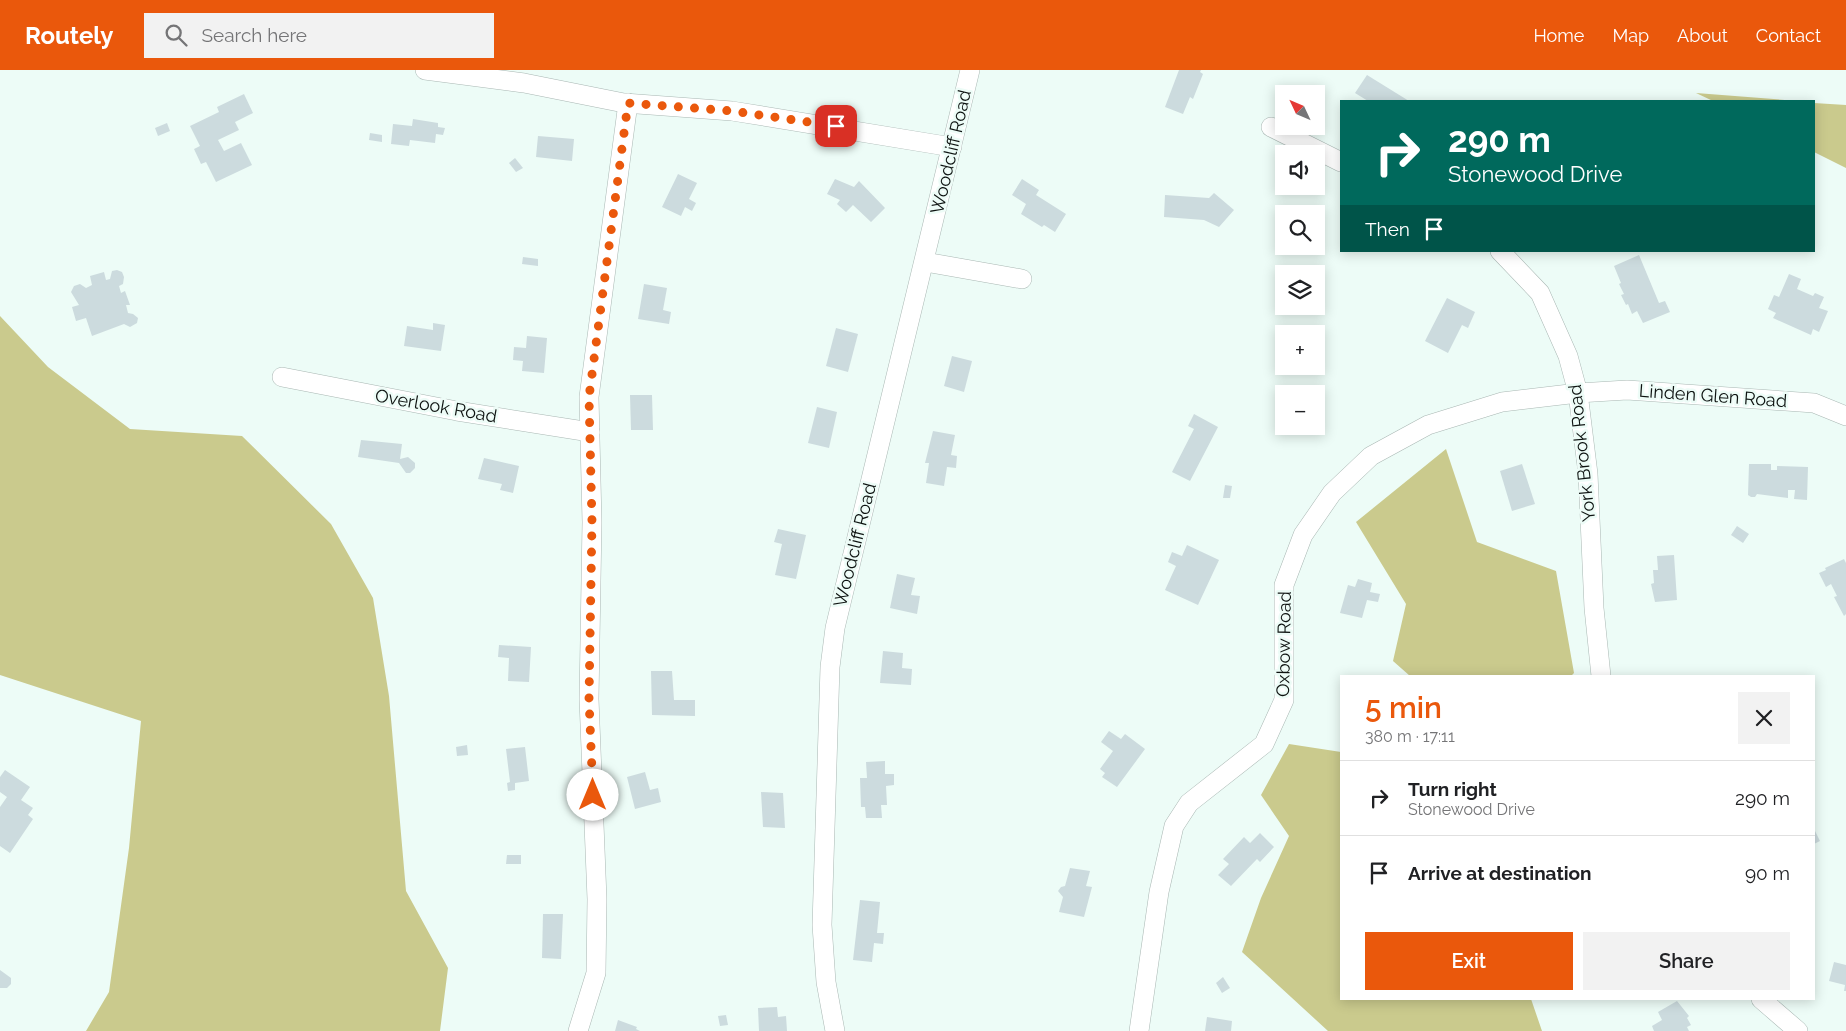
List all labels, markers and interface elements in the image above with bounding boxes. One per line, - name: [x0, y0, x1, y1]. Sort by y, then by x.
- search box: [144, 13, 494, 58]
- text: Routely: [25, 21, 114, 50]
- icon: search: [162, 21, 190, 49]
- text: Search here: [202, 24, 307, 46]
- text: Home: [1533, 25, 1584, 46]
- text: Map: [1612, 25, 1649, 46]
- text: About: [1677, 25, 1728, 46]
- text: Contact: [1756, 25, 1821, 46]
- north arrow: [1275, 85, 1325, 135]
- map controls: [1275, 85, 1325, 435]
- street label: Woodcliff Road: [926, 88, 975, 216]
- pin: [815, 105, 857, 147]
- icon: arrive: [822, 112, 850, 140]
- text: 290 m: [1448, 119, 1551, 160]
- icon: right: [1365, 120, 1430, 185]
- button: sound: [1275, 145, 1325, 195]
- text: Stonewood Drive: [1448, 161, 1622, 187]
- button: search: [1275, 205, 1325, 255]
- icon: arrive: [1420, 215, 1448, 243]
- text: Then: [1365, 218, 1410, 240]
- button: layers: [1275, 265, 1325, 315]
- button: +: [1275, 325, 1325, 375]
- street label: Linden Glen Road: [1638, 380, 1788, 411]
- street label: York Brook Road: [1564, 383, 1599, 523]
- street label: Overlook Road: [374, 384, 499, 427]
- button: −: [1275, 385, 1325, 435]
- street label: Woodcliff Road: [829, 481, 880, 609]
- street label: Oxbow Road: [1272, 591, 1295, 697]
- text: 5 min: [1365, 690, 1442, 725]
- button: close: [1738, 692, 1790, 744]
- text: 380 m · 17:11: [1365, 727, 1455, 746]
- position arrow: [566, 768, 618, 820]
- text: Turn right: [1408, 778, 1497, 800]
- icon: right: [1365, 784, 1393, 812]
- text: 290 m: [1735, 787, 1790, 809]
- text: Stonewood Drive: [1408, 800, 1535, 819]
- icon: arrive: [1365, 859, 1393, 887]
- text: Arrive at destination: [1408, 862, 1592, 884]
- text: 90 m: [1745, 862, 1790, 884]
- button: Exit: [1365, 932, 1573, 990]
- button: Share: [1583, 932, 1790, 990]

